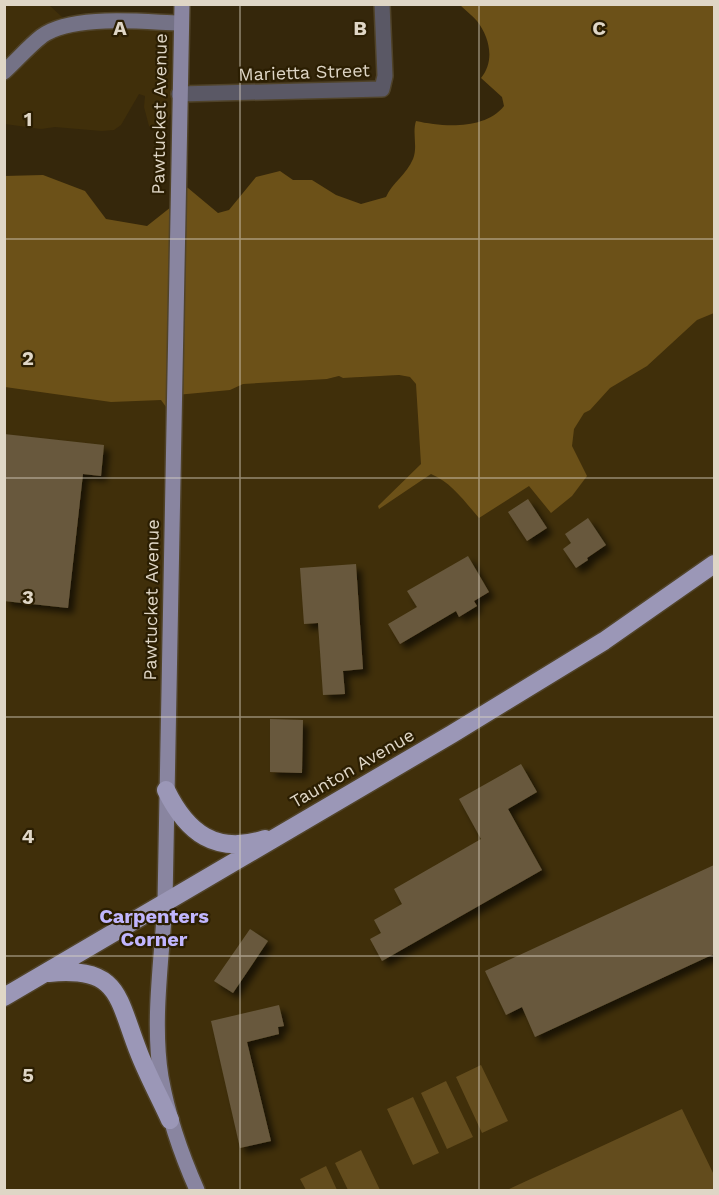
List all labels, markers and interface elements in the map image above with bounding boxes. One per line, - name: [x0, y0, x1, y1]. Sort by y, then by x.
- text: A: [113, 16, 127, 40]
- text: B: [353, 16, 367, 40]
- text: C: [592, 16, 606, 40]
- street label: Pawtucket Avenue: [147, 33, 171, 195]
- street label: Marietta Street: [238, 59, 371, 85]
- text: 1: [24, 107, 32, 131]
- text: 2: [22, 346, 34, 370]
- street label: Pawtucket Avenue: [139, 519, 163, 681]
- text: 3: [22, 585, 34, 609]
- street label: Taunton Avenue: [286, 724, 418, 812]
- text: 4: [22, 824, 35, 848]
- district label: Carpenters Corner: [99, 904, 209, 951]
- text: 5: [22, 1063, 34, 1087]

